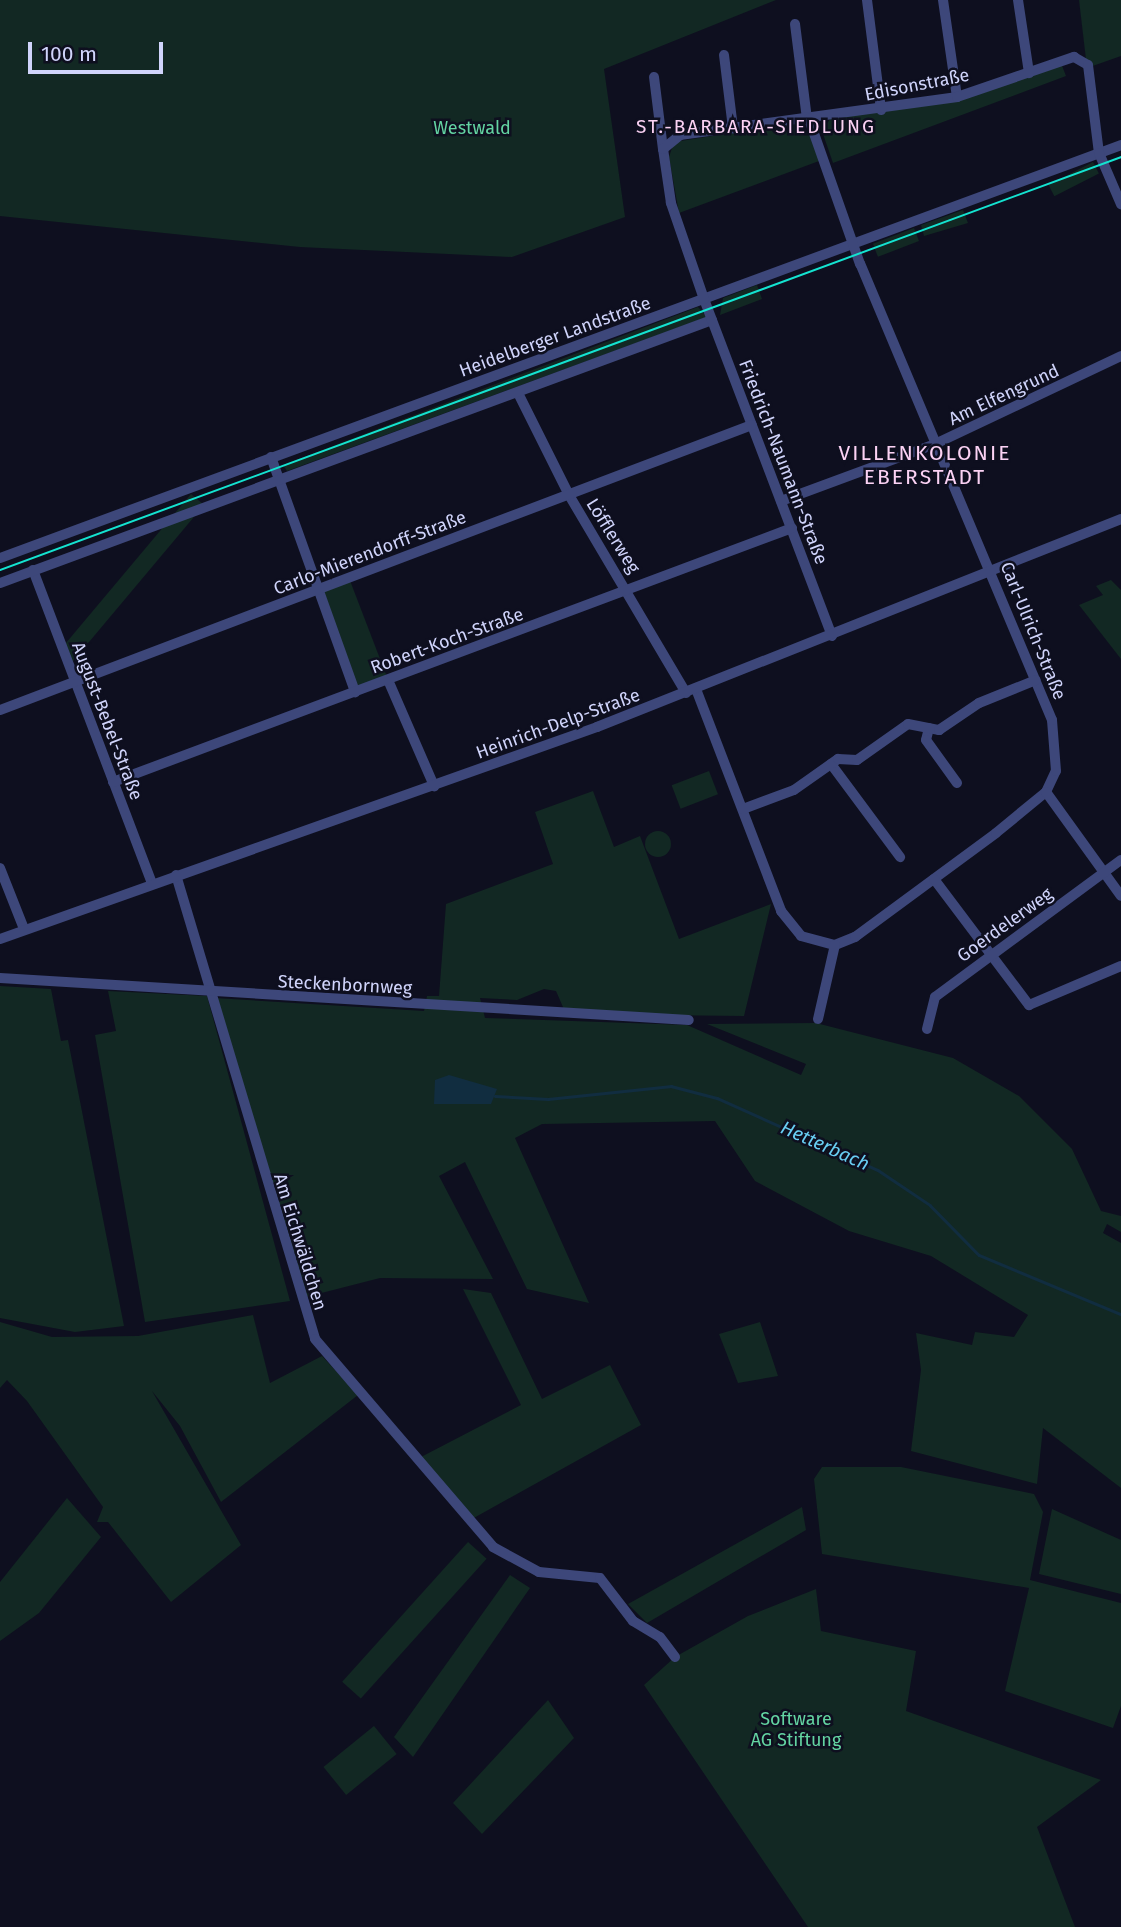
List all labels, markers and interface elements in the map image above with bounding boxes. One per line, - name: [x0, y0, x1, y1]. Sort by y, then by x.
- scale bar: [32, 28, 166, 72]
- text: 100 m: [41, 41, 97, 67]
- street label: Edisonstraße: [863, 64, 971, 106]
- district label: ST.-BARBARA-SIEDLUNG: [638, 116, 874, 138]
- park label: Westwald: [433, 117, 511, 139]
- street label: Heidelberger Landstraße: [456, 292, 654, 382]
- street label: Friedrich-Naumann-Straße: [734, 357, 832, 567]
- street label: Am Elfengrund: [945, 360, 1063, 430]
- district label: VILLENKOLONIE EBERSTADT: [840, 440, 1010, 490]
- street label: Löfflerweg: [581, 494, 645, 578]
- street label: Carlo-Mierendorff-Straße: [271, 506, 469, 600]
- street label: Carl-Ulrich-Straße: [995, 559, 1071, 703]
- street label: Robert-Koch-Straße: [368, 603, 526, 679]
- street label: August-Bebel-Straße: [67, 639, 147, 803]
- street label: Heinrich-Delp-Straße: [473, 684, 643, 764]
- street label: Goerdelerweg: [953, 883, 1057, 967]
- street label: Steckenbornweg: [277, 971, 413, 999]
- water label: Hetterbach: [777, 1116, 873, 1176]
- street label: Am Eichwäldchen: [269, 1171, 331, 1313]
- park label: Software AG Stiftung: [751, 1709, 841, 1752]

